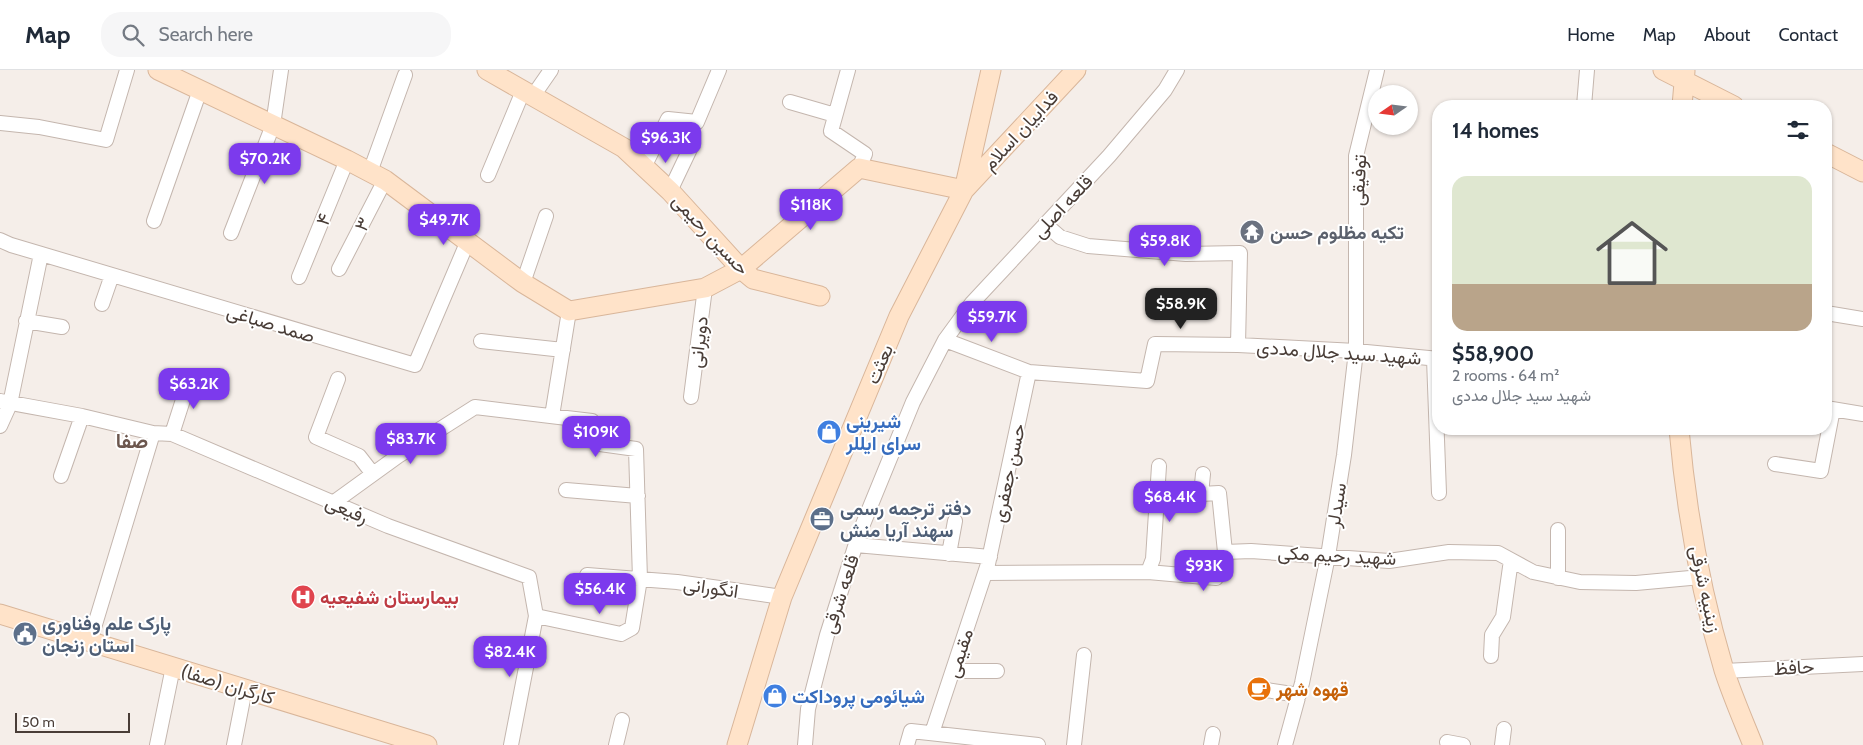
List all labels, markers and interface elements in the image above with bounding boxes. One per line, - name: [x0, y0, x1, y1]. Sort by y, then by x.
- search box: [101, 12, 451, 57]
- text: Map: [25, 20, 71, 49]
- icon: search: [119, 21, 147, 49]
- text: Search here: [159, 23, 253, 46]
- text: Home: [1567, 24, 1615, 46]
- text: Map: [1643, 24, 1676, 46]
- text: About: [1704, 24, 1750, 46]
- text: Contact: [1778, 24, 1838, 46]
- north arrow: [1368, 85, 1418, 135]
- map controls: [1368, 85, 1418, 135]
- street label: فداییان اسلام: [978, 86, 1064, 176]
- icon: filters: [1784, 116, 1812, 144]
- text: 14 homes: [1452, 118, 1539, 143]
- pin: $96.3K: [625, 122, 707, 164]
- text: $96.3K: [641, 128, 691, 147]
- pin: $70.2K: [224, 142, 306, 185]
- text: $70.2K: [240, 149, 290, 168]
- street label: توفیقی: [1346, 153, 1371, 206]
- street label: قلعه اصلی: [1027, 170, 1098, 243]
- street label: حسین رحیمی: [667, 189, 754, 280]
- pin: $118K: [776, 189, 846, 231]
- text: $118K: [791, 195, 831, 214]
- pin: $49.7K: [403, 204, 485, 246]
- icon: home: [1587, 208, 1677, 298]
- street label: ۴: [311, 210, 336, 229]
- text: $49.7K: [419, 210, 469, 229]
- street label: ۳: [349, 213, 376, 235]
- temple icon: تکیه مظلوم حسن: [1239, 219, 1265, 245]
- place label: تکیه مظلوم حسن: [1270, 221, 1404, 245]
- pin: $59.8K: [1124, 224, 1206, 267]
- text: $59.8K: [1140, 231, 1190, 250]
- pin: $58.9K: [1140, 288, 1222, 330]
- text: $58.9K: [1156, 294, 1206, 313]
- street label: صمد صباغی: [224, 299, 318, 348]
- pin: $59.7K: [951, 300, 1033, 343]
- text: $59.7K: [968, 307, 1016, 326]
- street label: دویرانی: [684, 315, 713, 369]
- street label: شهید سید جلال مددی: [1256, 335, 1422, 370]
- street label: بعثت: [861, 341, 898, 388]
- text: $58,900: [1452, 341, 1534, 366]
- text: 2 rooms · 64 m²: [1452, 366, 1559, 385]
- pin: $63.2K: [153, 368, 235, 410]
- text: $63.2K: [170, 374, 218, 393]
- text: شهید سید جلال مددی: [1452, 386, 1591, 405]
- place label: شیرینی سرای ایللر: [845, 410, 921, 456]
- pin: $109K: [561, 416, 631, 458]
- shop icon: شیرینی سرای ایللر: [816, 419, 842, 445]
- pin: $83.7K: [370, 422, 452, 465]
- text: $109K: [573, 422, 619, 441]
- street label: حسن جعفری: [987, 422, 1030, 525]
- district label: صفا: [116, 429, 148, 453]
- text: $83.7K: [386, 429, 436, 448]
- pin: $68.4K: [1129, 480, 1211, 523]
- street label: سیدلر: [1321, 481, 1351, 530]
- text: $68.4K: [1144, 487, 1196, 506]
- street label: رفیعی: [322, 490, 372, 529]
- place label: دفتر ترجمه رسمی سهند آریا منش: [840, 497, 971, 543]
- office icon: دفتر ترجمه رسمی سهند آریا منش: [809, 506, 835, 532]
- street label: شهید رحیم مکی: [1277, 541, 1397, 571]
- street label: زینبیه شرقی: [1685, 543, 1726, 635]
- pin: $93K: [1174, 550, 1234, 592]
- street label: قلعه شرقی: [817, 552, 864, 637]
- text: $93K: [1186, 556, 1222, 575]
- pin: $56.4K: [559, 572, 641, 615]
- street label: انگورانی: [682, 572, 740, 603]
- text: $56.4K: [575, 579, 625, 598]
- hospital icon: بیمارستان شفیعیه: [290, 584, 316, 610]
- place label: بیمارستان شفیعیه: [320, 586, 459, 610]
- place label: پارک علم وفناوری استان زنجان: [42, 612, 171, 658]
- public building icon: پارک علم وفناوری استان زنجان: [12, 621, 38, 647]
- street label: مقیمی: [941, 626, 978, 680]
- pin: $82.4K: [469, 636, 551, 678]
- text: $82.4K: [485, 642, 535, 661]
- street label: حافظ: [1773, 655, 1815, 680]
- street label: کارگران (صفا): [178, 659, 277, 710]
- cafe icon: قهوه شهر: [1246, 676, 1272, 702]
- place label: قهوه شهر: [1275, 678, 1349, 702]
- shop icon: شیائومی پروداکت: [762, 683, 788, 709]
- place label: شیائومی پروداکت: [792, 685, 925, 710]
- scale bar: [15, 710, 130, 733]
- text: 50 m: [22, 713, 55, 731]

